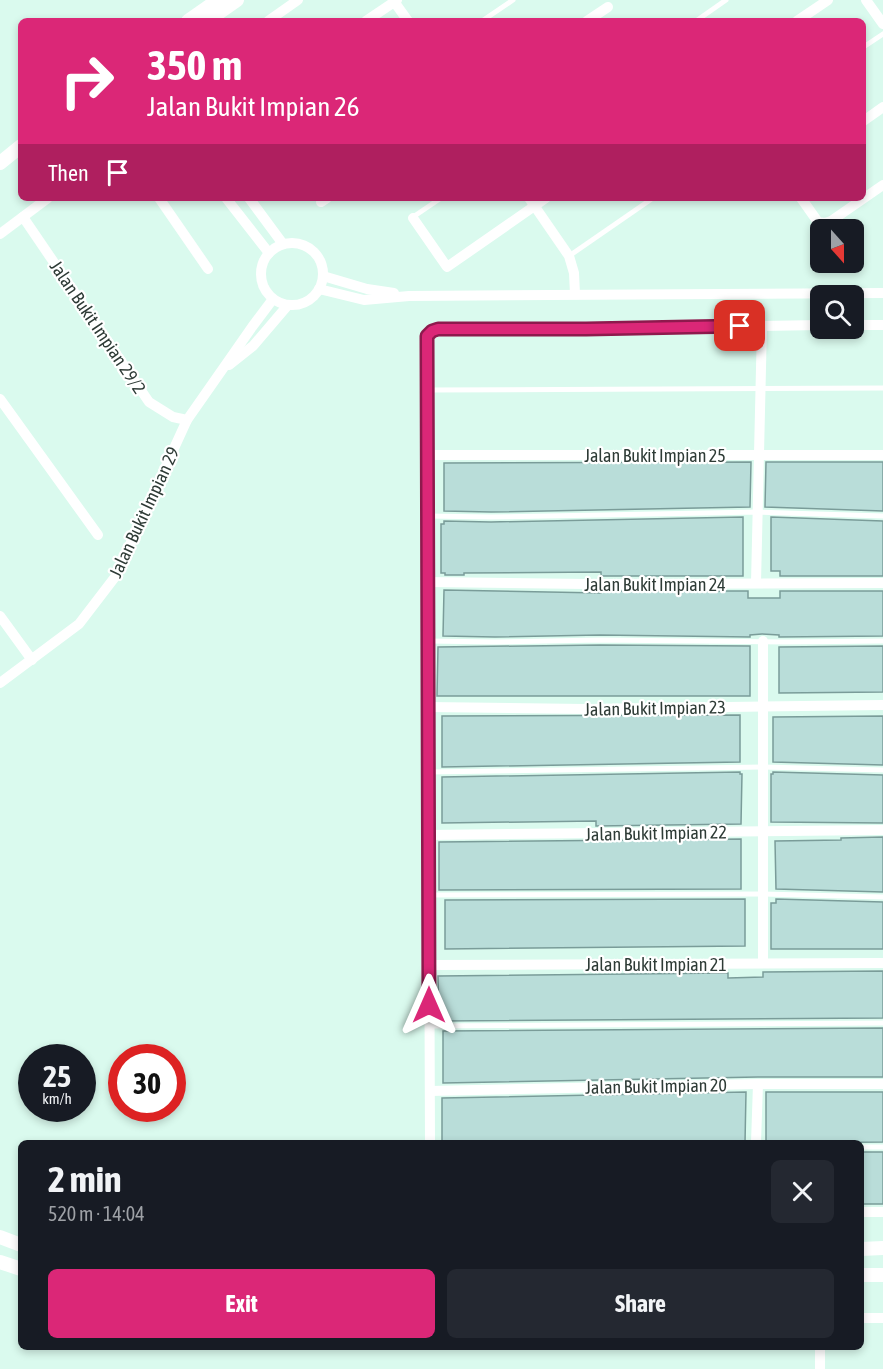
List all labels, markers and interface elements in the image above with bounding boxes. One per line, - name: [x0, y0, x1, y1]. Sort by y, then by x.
- text: 350 m: [147, 41, 242, 89]
- icon: right: [48, 42, 126, 120]
- text: Jalan Bukit Impian 26: [147, 91, 359, 122]
- icon: arrive: [101, 156, 134, 189]
- text: Then: [48, 160, 89, 186]
- north arrow: [810, 219, 864, 273]
- map controls: [810, 219, 864, 339]
- street label: Jalan Bukit Impian 29/2: [46, 256, 150, 398]
- button: search: [810, 285, 864, 339]
- pin: [714, 300, 765, 351]
- icon: arrive: [723, 309, 756, 342]
- street label: Jalan Bukit Impian 29: [105, 443, 183, 581]
- street label: Jalan Bukit Impian 25: [584, 445, 726, 466]
- street label: Jalan Bukit Impian 24: [584, 574, 726, 595]
- street label: Jalan Bukit Impian 23: [584, 696, 726, 720]
- street label: Jalan Bukit Impian 22: [585, 821, 727, 845]
- street label: Jalan Bukit Impian 21: [585, 954, 727, 975]
- position arrow: [397, 973, 461, 1037]
- speed limit sign: 30: [108, 1044, 186, 1122]
- text: 25: [43, 1059, 71, 1093]
- street label: Jalan Bukit Impian 20: [585, 1074, 727, 1098]
- text: km/h: [42, 1090, 72, 1107]
- text: 2 min: [48, 1158, 122, 1200]
- button: close: [771, 1160, 834, 1223]
- text: 520 m · 14:04: [48, 1202, 145, 1225]
- button: Exit: [48, 1269, 435, 1338]
- button: Share: [447, 1269, 834, 1338]

